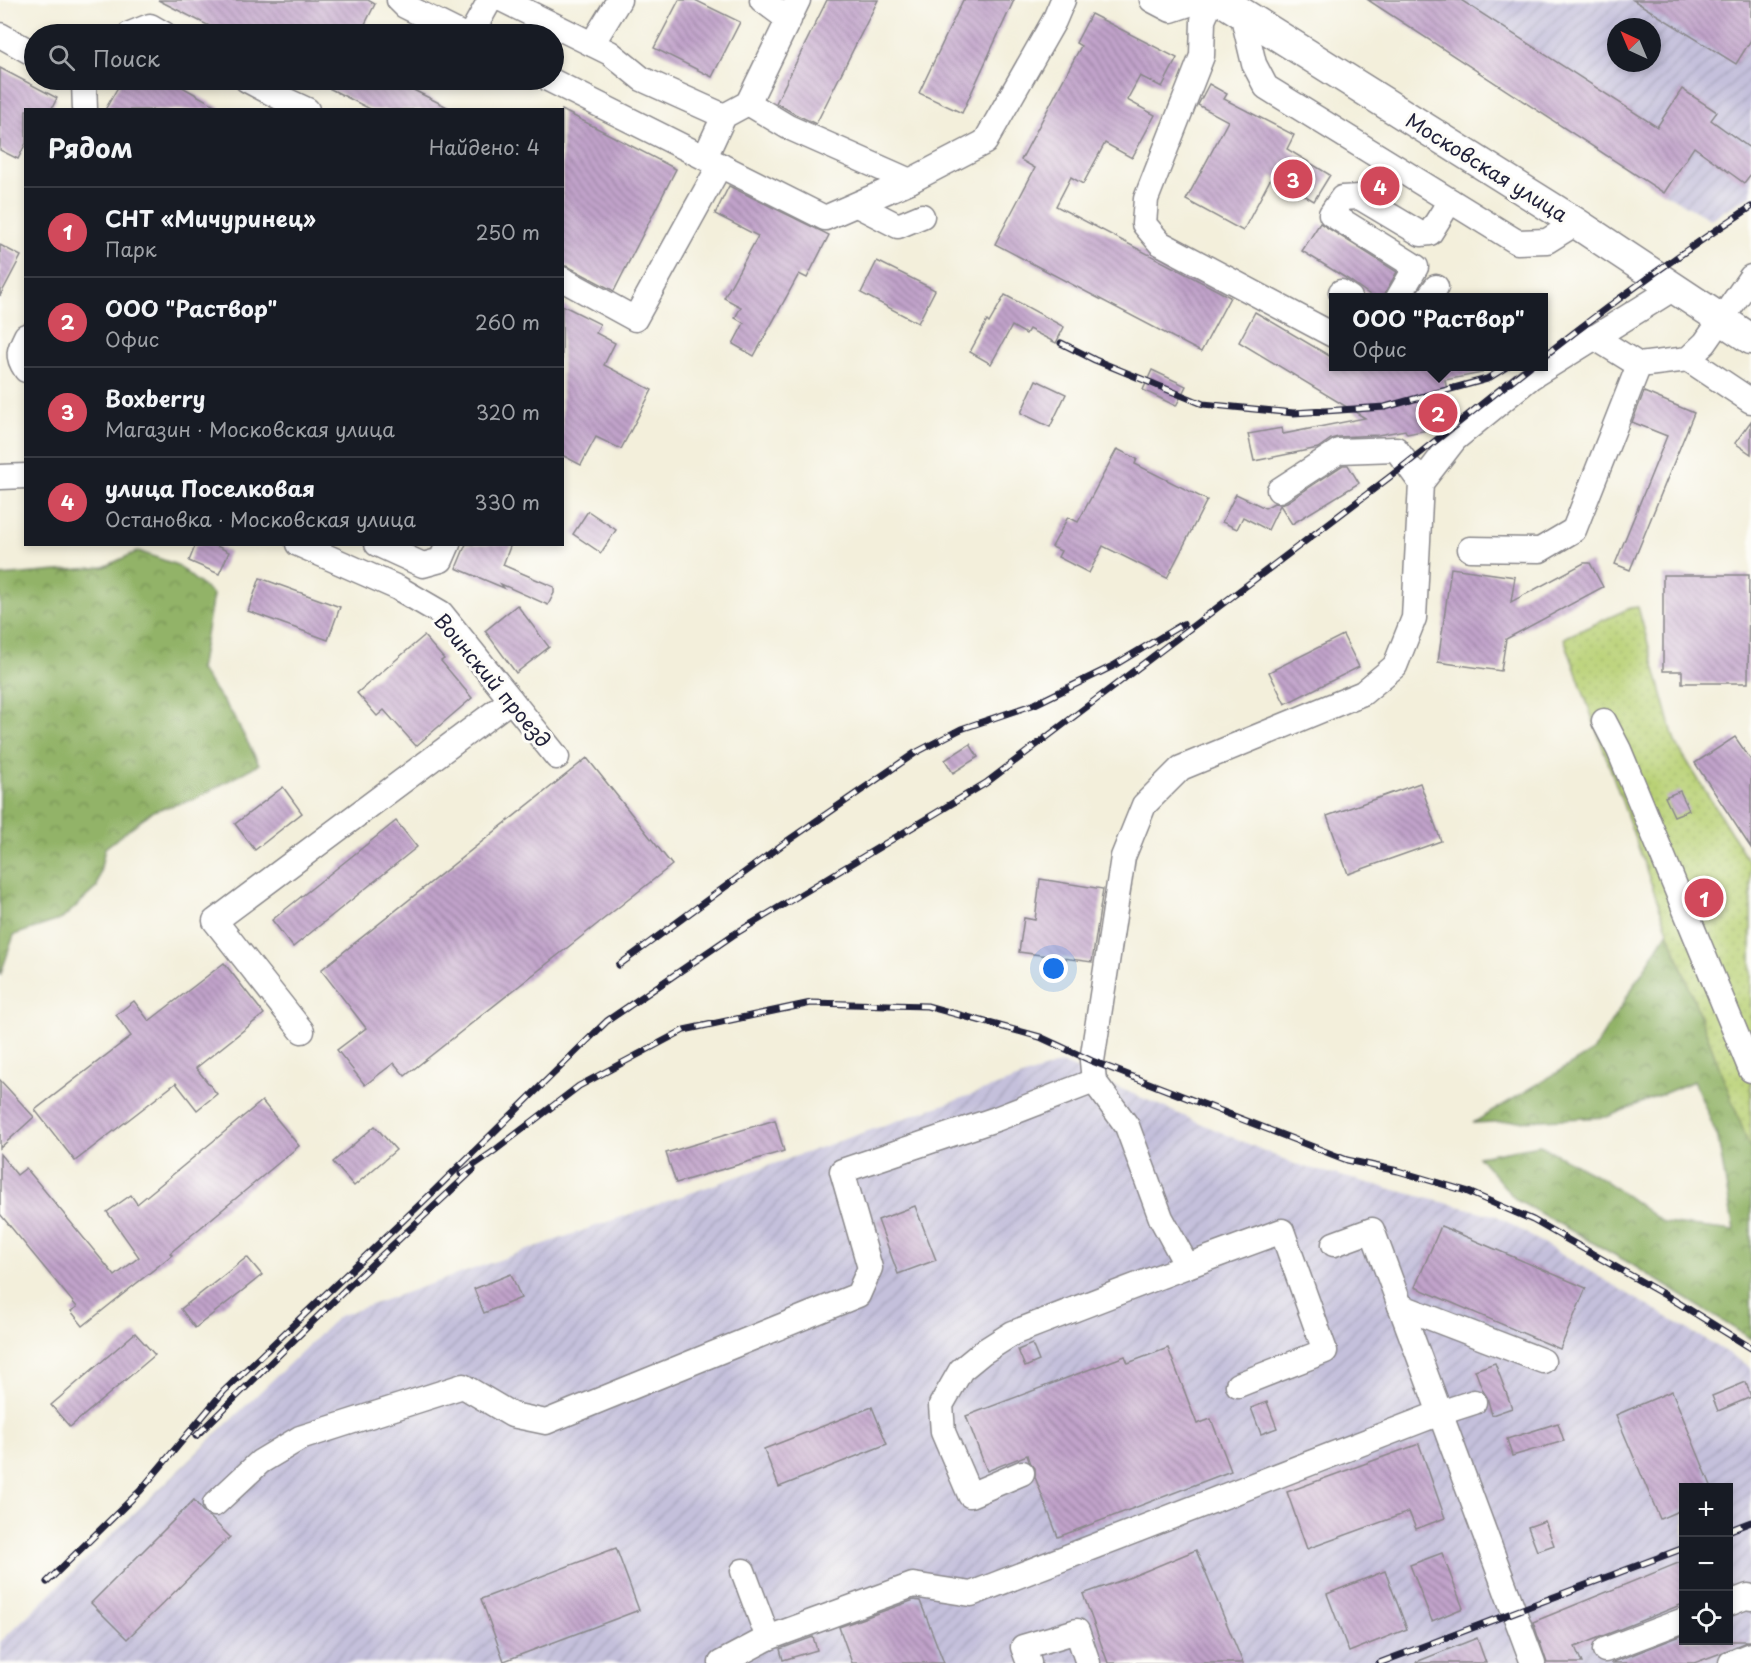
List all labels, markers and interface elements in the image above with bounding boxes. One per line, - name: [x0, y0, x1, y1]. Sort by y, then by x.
- north arrow: [1607, 18, 1661, 72]
- search box: [24, 24, 564, 90]
- icon: search: [45, 41, 78, 74]
- text: Поиск: [93, 41, 160, 74]
- street label: Московская улица: [1400, 105, 1574, 229]
- text: Рядом: [48, 128, 133, 167]
- text: Найдено: 4: [429, 132, 540, 162]
- pin: 3: [1274, 156, 1312, 201]
- pin: 4: [1360, 164, 1400, 208]
- text: СНТ «Мичуринец»: [105, 201, 316, 234]
- text: 1: [63, 217, 72, 247]
- text: 250 m: [476, 217, 540, 247]
- text: Парк: [105, 234, 157, 264]
- text: ООО "Раствор": [105, 291, 277, 324]
- popup: [1329, 293, 1548, 371]
- text: ООО "Раствор": [1352, 301, 1525, 334]
- text: 2: [60, 307, 75, 337]
- text: 260 m: [475, 307, 540, 337]
- text: Офис: [105, 324, 159, 354]
- text: Офис: [1352, 334, 1406, 364]
- text: Boxberry: [105, 381, 205, 414]
- pin: 2: [1418, 390, 1458, 436]
- text: 3: [61, 397, 74, 427]
- text: 320 m: [476, 397, 540, 427]
- text: Магазин · Московская улица: [105, 414, 395, 444]
- text: улица Поселковая: [105, 471, 315, 504]
- text: 4: [61, 487, 74, 517]
- text: 330 m: [474, 487, 540, 517]
- text: Остановка · Московская улица: [105, 504, 416, 534]
- street label: Воинский проезд: [428, 606, 558, 754]
- pin: 1: [1684, 876, 1724, 920]
- your location: [1039, 954, 1068, 983]
- map controls: [1679, 1483, 1733, 1645]
- button: +: [1679, 1483, 1733, 1537]
- button: −: [1679, 1537, 1733, 1591]
- button: locate: [1679, 1591, 1733, 1645]

